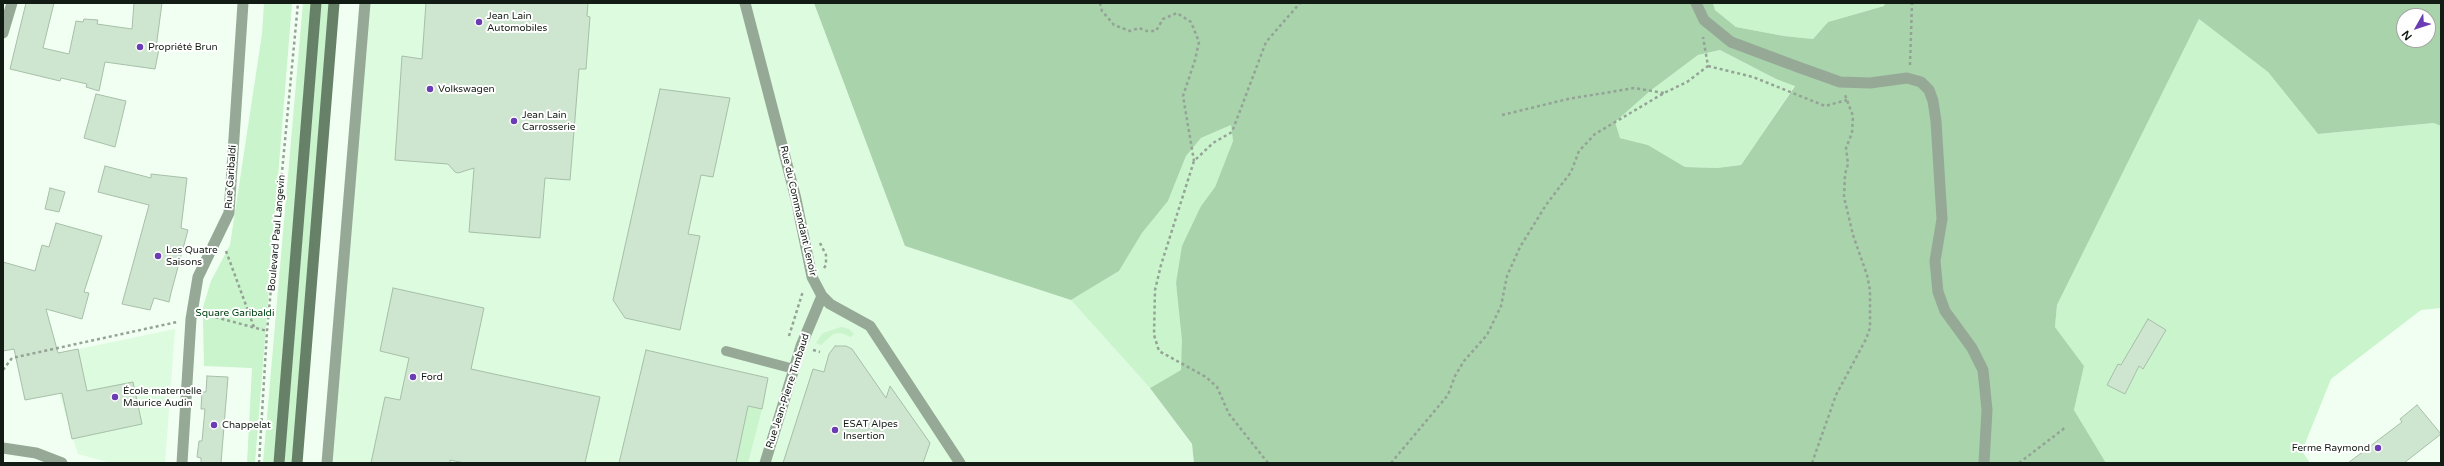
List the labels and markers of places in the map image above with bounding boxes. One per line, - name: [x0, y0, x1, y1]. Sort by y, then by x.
- place label: Jean Lain Automobiles: [487, 10, 547, 34]
- marker: Jean Lain Automobiles: [474, 17, 484, 27]
- place label: Propriété Brun: [148, 41, 218, 53]
- marker: Propriété Brun: [135, 42, 145, 52]
- place label: Volkswagen: [438, 83, 495, 95]
- marker: Volkswagen: [425, 84, 435, 94]
- place label: Jean Lain Carrosserie: [522, 109, 575, 132]
- marker: Jean Lain Carrosserie: [509, 116, 519, 126]
- place label: Les Quatre Saisons: [166, 244, 218, 268]
- marker: Les Quatre Saisons: [153, 251, 163, 261]
- place label: Ford: [421, 371, 443, 383]
- marker: Ford: [408, 372, 418, 382]
- place label: École maternelle Maurice Audin: [123, 385, 202, 408]
- marker: École maternelle Maurice Audin: [110, 392, 120, 402]
- place label: ESAT Alpes Insertion: [843, 418, 898, 442]
- place label: Chappelat: [222, 419, 271, 431]
- marker: Chappelat: [209, 420, 219, 430]
- marker: ESAT Alpes Insertion: [830, 425, 840, 435]
- place label: Ferme Raymond: [2292, 442, 2370, 454]
- marker: Ferme Raymond: [2373, 443, 2383, 453]

